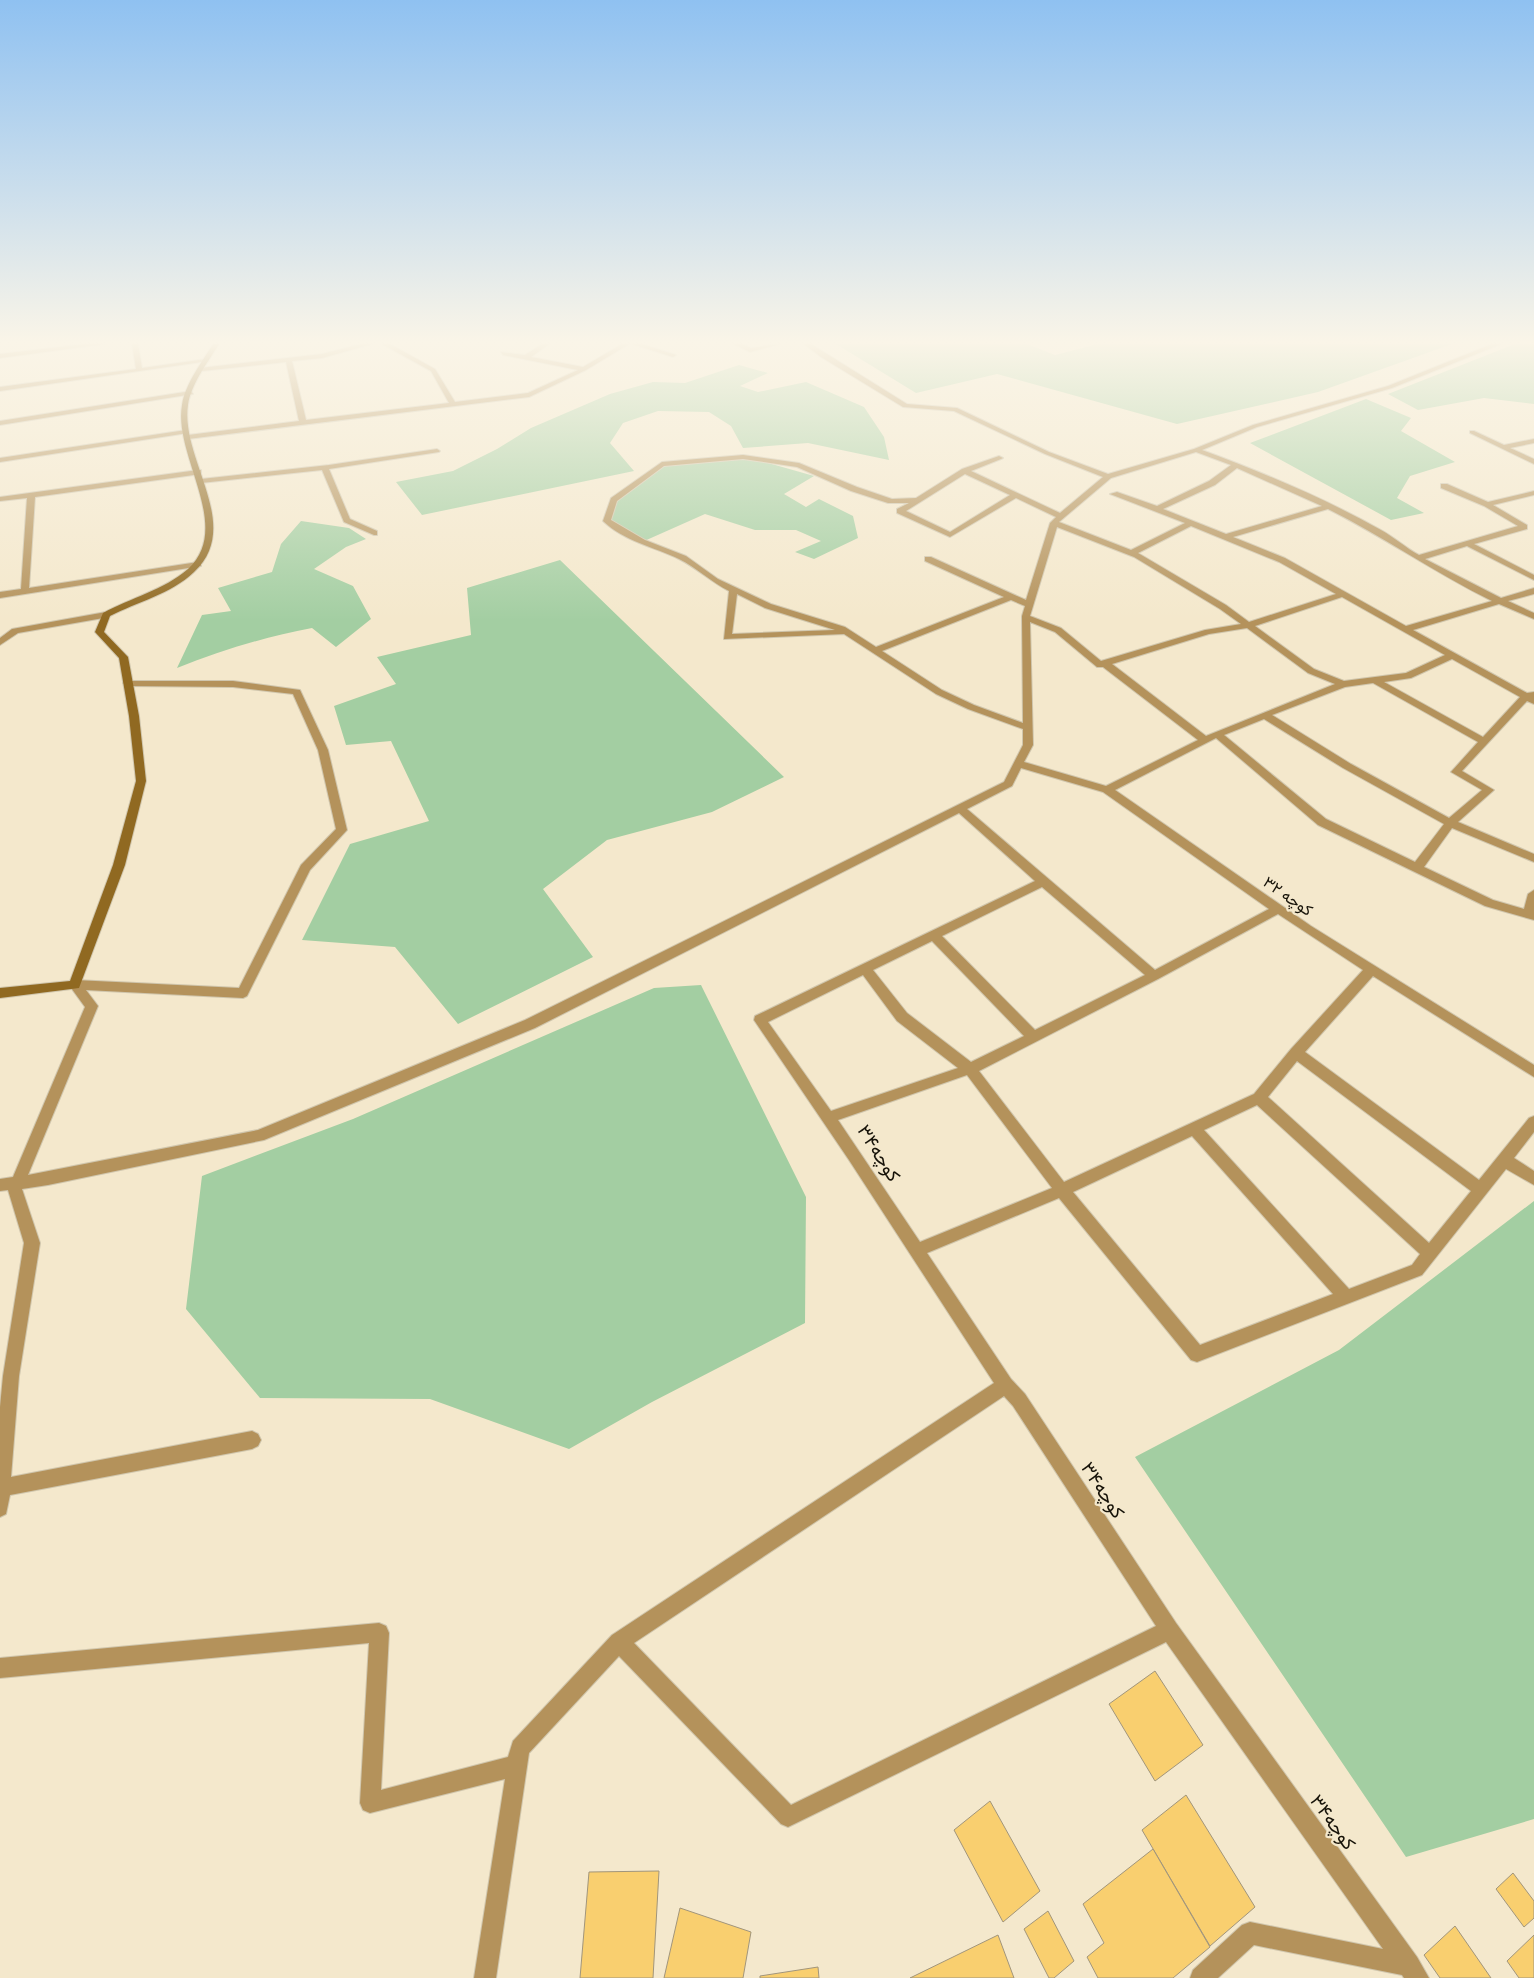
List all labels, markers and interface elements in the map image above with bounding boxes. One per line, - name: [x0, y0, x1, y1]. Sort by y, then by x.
- street label: کوچه ۳۲: [1259, 872, 1316, 921]
- street label: کوچه۳۴: [851, 1120, 905, 1187]
- street label: کوچه۳۴: [1075, 1457, 1130, 1524]
- street label: کوچه۳۴: [1304, 1790, 1361, 1855]

